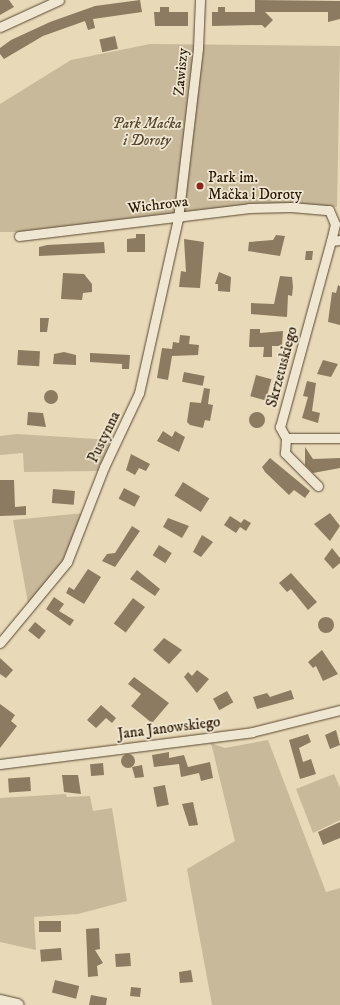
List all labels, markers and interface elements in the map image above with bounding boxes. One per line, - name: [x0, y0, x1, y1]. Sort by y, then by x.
- street label: Zawiszy: [170, 47, 192, 97]
- park label: Park Maćka i Doroty: [112, 114, 182, 149]
- place label: Park im. Mačka i Doroty: [208, 168, 302, 203]
- marker: Park im. Mačka i Doroty: [195, 181, 205, 191]
- street label: Wichrowa: [127, 192, 189, 218]
- street label: Skrzetuskiego: [263, 325, 301, 409]
- street label: Pustynna: [84, 408, 124, 466]
- street label: Jana Janowskiego: [117, 713, 221, 743]

